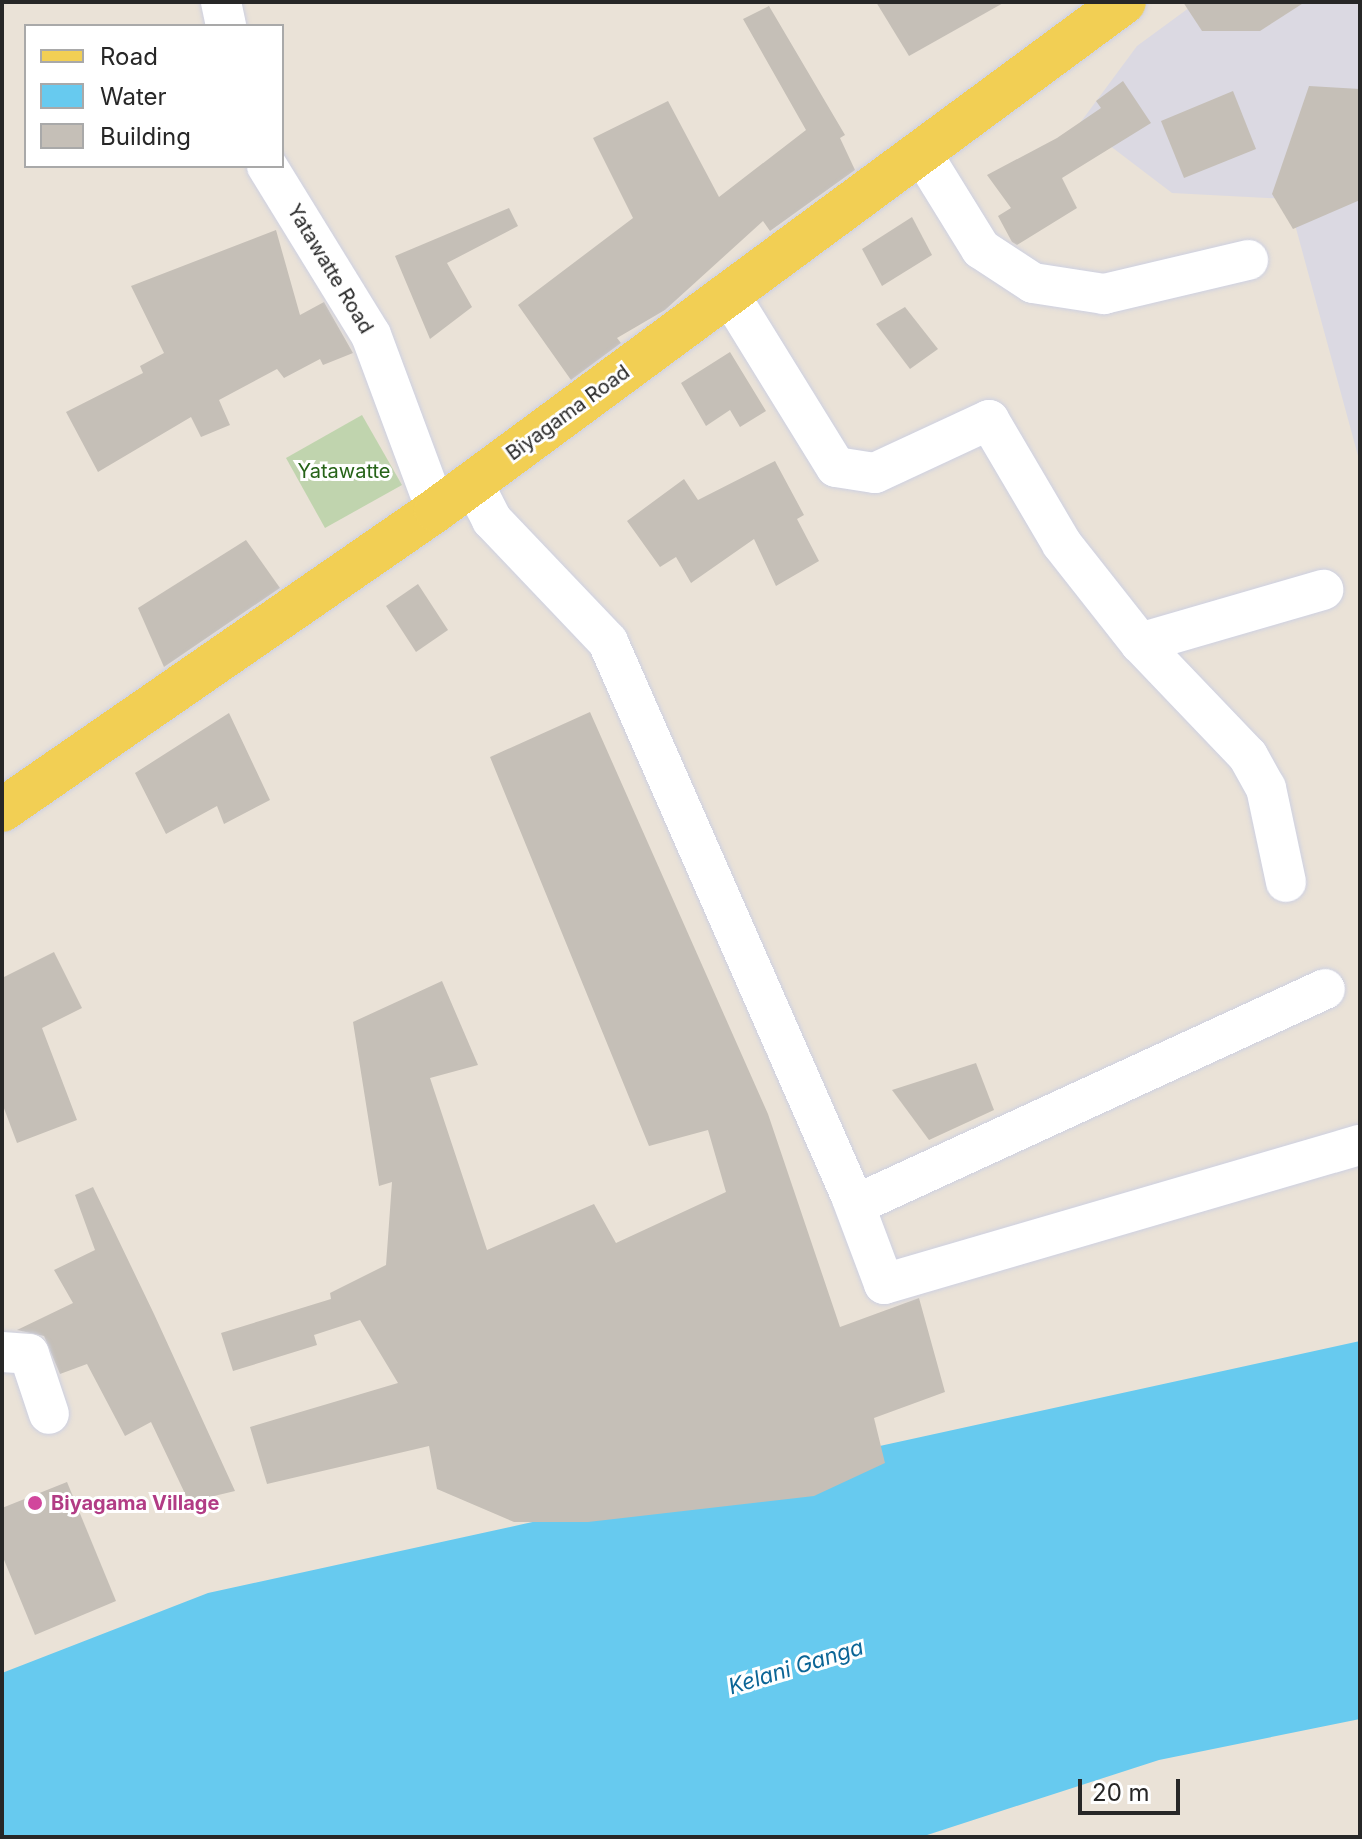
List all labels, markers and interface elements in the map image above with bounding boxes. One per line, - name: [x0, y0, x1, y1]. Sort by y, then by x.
- legend: [24, 24, 284, 168]
- text: Road: [100, 42, 158, 71]
- text: Water: [100, 82, 167, 111]
- text: Building: [100, 122, 191, 151]
- street label: Yatawatte Road: [282, 200, 378, 338]
- street label: Biyagama Road: [502, 360, 634, 466]
- park label: Yatawatte: [298, 459, 390, 483]
- place label: Biyagama Village: [51, 1491, 219, 1515]
- marker: Biyagama Village: [26, 1494, 44, 1512]
- water label: Kelani Ganga: [725, 1634, 867, 1700]
- scale bar: [1082, 1763, 1184, 1813]
- text: 20 m: [1092, 1778, 1150, 1807]

